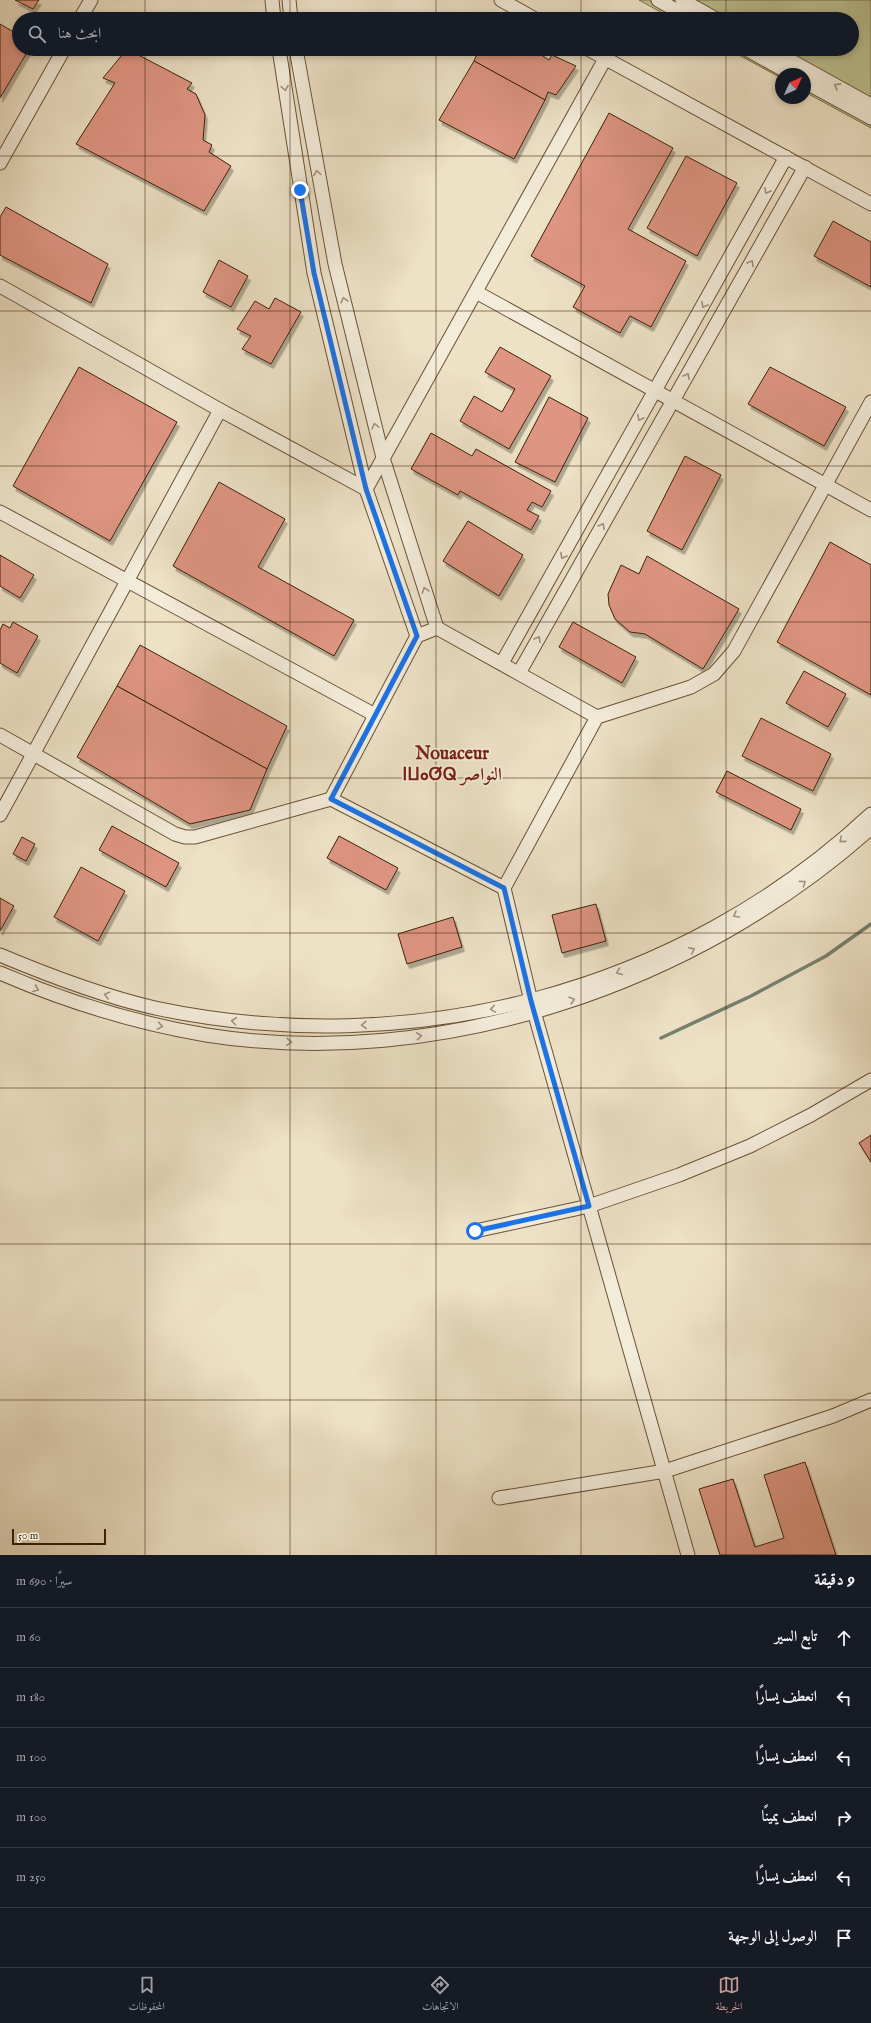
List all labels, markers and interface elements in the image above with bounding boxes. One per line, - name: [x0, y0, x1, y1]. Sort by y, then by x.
- search box: [12, 12, 859, 56]
- icon: search: [26, 23, 48, 45]
- text: ابحث هنا: [58, 24, 101, 43]
- north arrow: [775, 68, 811, 104]
- one-way arrow: [280, 84, 289, 91]
- one-way arrow: [834, 84, 841, 91]
- one-way arrow: [313, 170, 322, 176]
- route end: [291, 181, 309, 199]
- one-way arrow: [765, 187, 772, 194]
- one-way arrow: [746, 260, 753, 267]
- one-way arrow: [340, 297, 348, 303]
- one-way arrow: [701, 301, 708, 308]
- one-way arrow: [682, 373, 690, 380]
- one-way arrow: [638, 414, 645, 421]
- one-way arrow: [371, 423, 380, 430]
- one-way arrow: [597, 523, 605, 530]
- one-way arrow: [560, 552, 567, 559]
- one-way arrow: [422, 587, 430, 594]
- one-way arrow: [533, 636, 540, 643]
- district label: Nouaceur ⵏⵡⴰⵚⵕ النواصر: [402, 743, 502, 787]
- one-way arrow: [839, 835, 846, 842]
- one-way arrow: [798, 881, 805, 888]
- one-way arrow: [733, 910, 740, 917]
- one-way arrow: [687, 947, 695, 955]
- one-way arrow: [616, 967, 623, 975]
- one-way arrow: [32, 984, 39, 992]
- one-way arrow: [104, 991, 111, 1000]
- one-way arrow: [568, 996, 575, 1005]
- one-way arrow: [490, 1005, 496, 1013]
- one-way arrow: [231, 1016, 238, 1025]
- one-way arrow: [361, 1021, 367, 1029]
- one-way arrow: [157, 1022, 163, 1030]
- one-way arrow: [416, 1032, 422, 1041]
- one-way arrow: [286, 1038, 292, 1046]
- route start: [466, 1222, 484, 1240]
- scale bar: [12, 1527, 106, 1546]
- text: 50 m: [18, 1529, 38, 1543]
- text: 9 دقيقة: [814, 1570, 855, 1591]
- text: سيرًا · 690 m: [16, 1573, 72, 1590]
- text: تابع السير: [775, 1627, 817, 1646]
- icon: ahead: [833, 1627, 855, 1649]
- text: 60 m: [16, 1629, 41, 1646]
- text: انعطف يسارًا: [755, 1687, 817, 1706]
- icon: left: [833, 1687, 855, 1709]
- text: 180 m: [16, 1689, 45, 1706]
- text: انعطف يسارًا: [755, 1747, 817, 1766]
- icon: left: [833, 1747, 855, 1769]
- text: 100 m: [16, 1749, 46, 1766]
- text: انعطف يمينًا: [761, 1807, 817, 1826]
- icon: right: [833, 1807, 855, 1829]
- text: 100 m: [16, 1809, 46, 1826]
- text: انعطف يسارًا: [755, 1867, 817, 1886]
- icon: left: [833, 1867, 855, 1889]
- text: 250 m: [16, 1869, 46, 1886]
- text: الوصول إلى الوجهة: [728, 1927, 817, 1946]
- icon: arrive: [833, 1927, 855, 1949]
- tab: المحفوظات: [129, 1974, 165, 2017]
- tab: الاتجاهات: [422, 1974, 459, 2017]
- tab: الخريطة: [716, 1974, 742, 2017]

